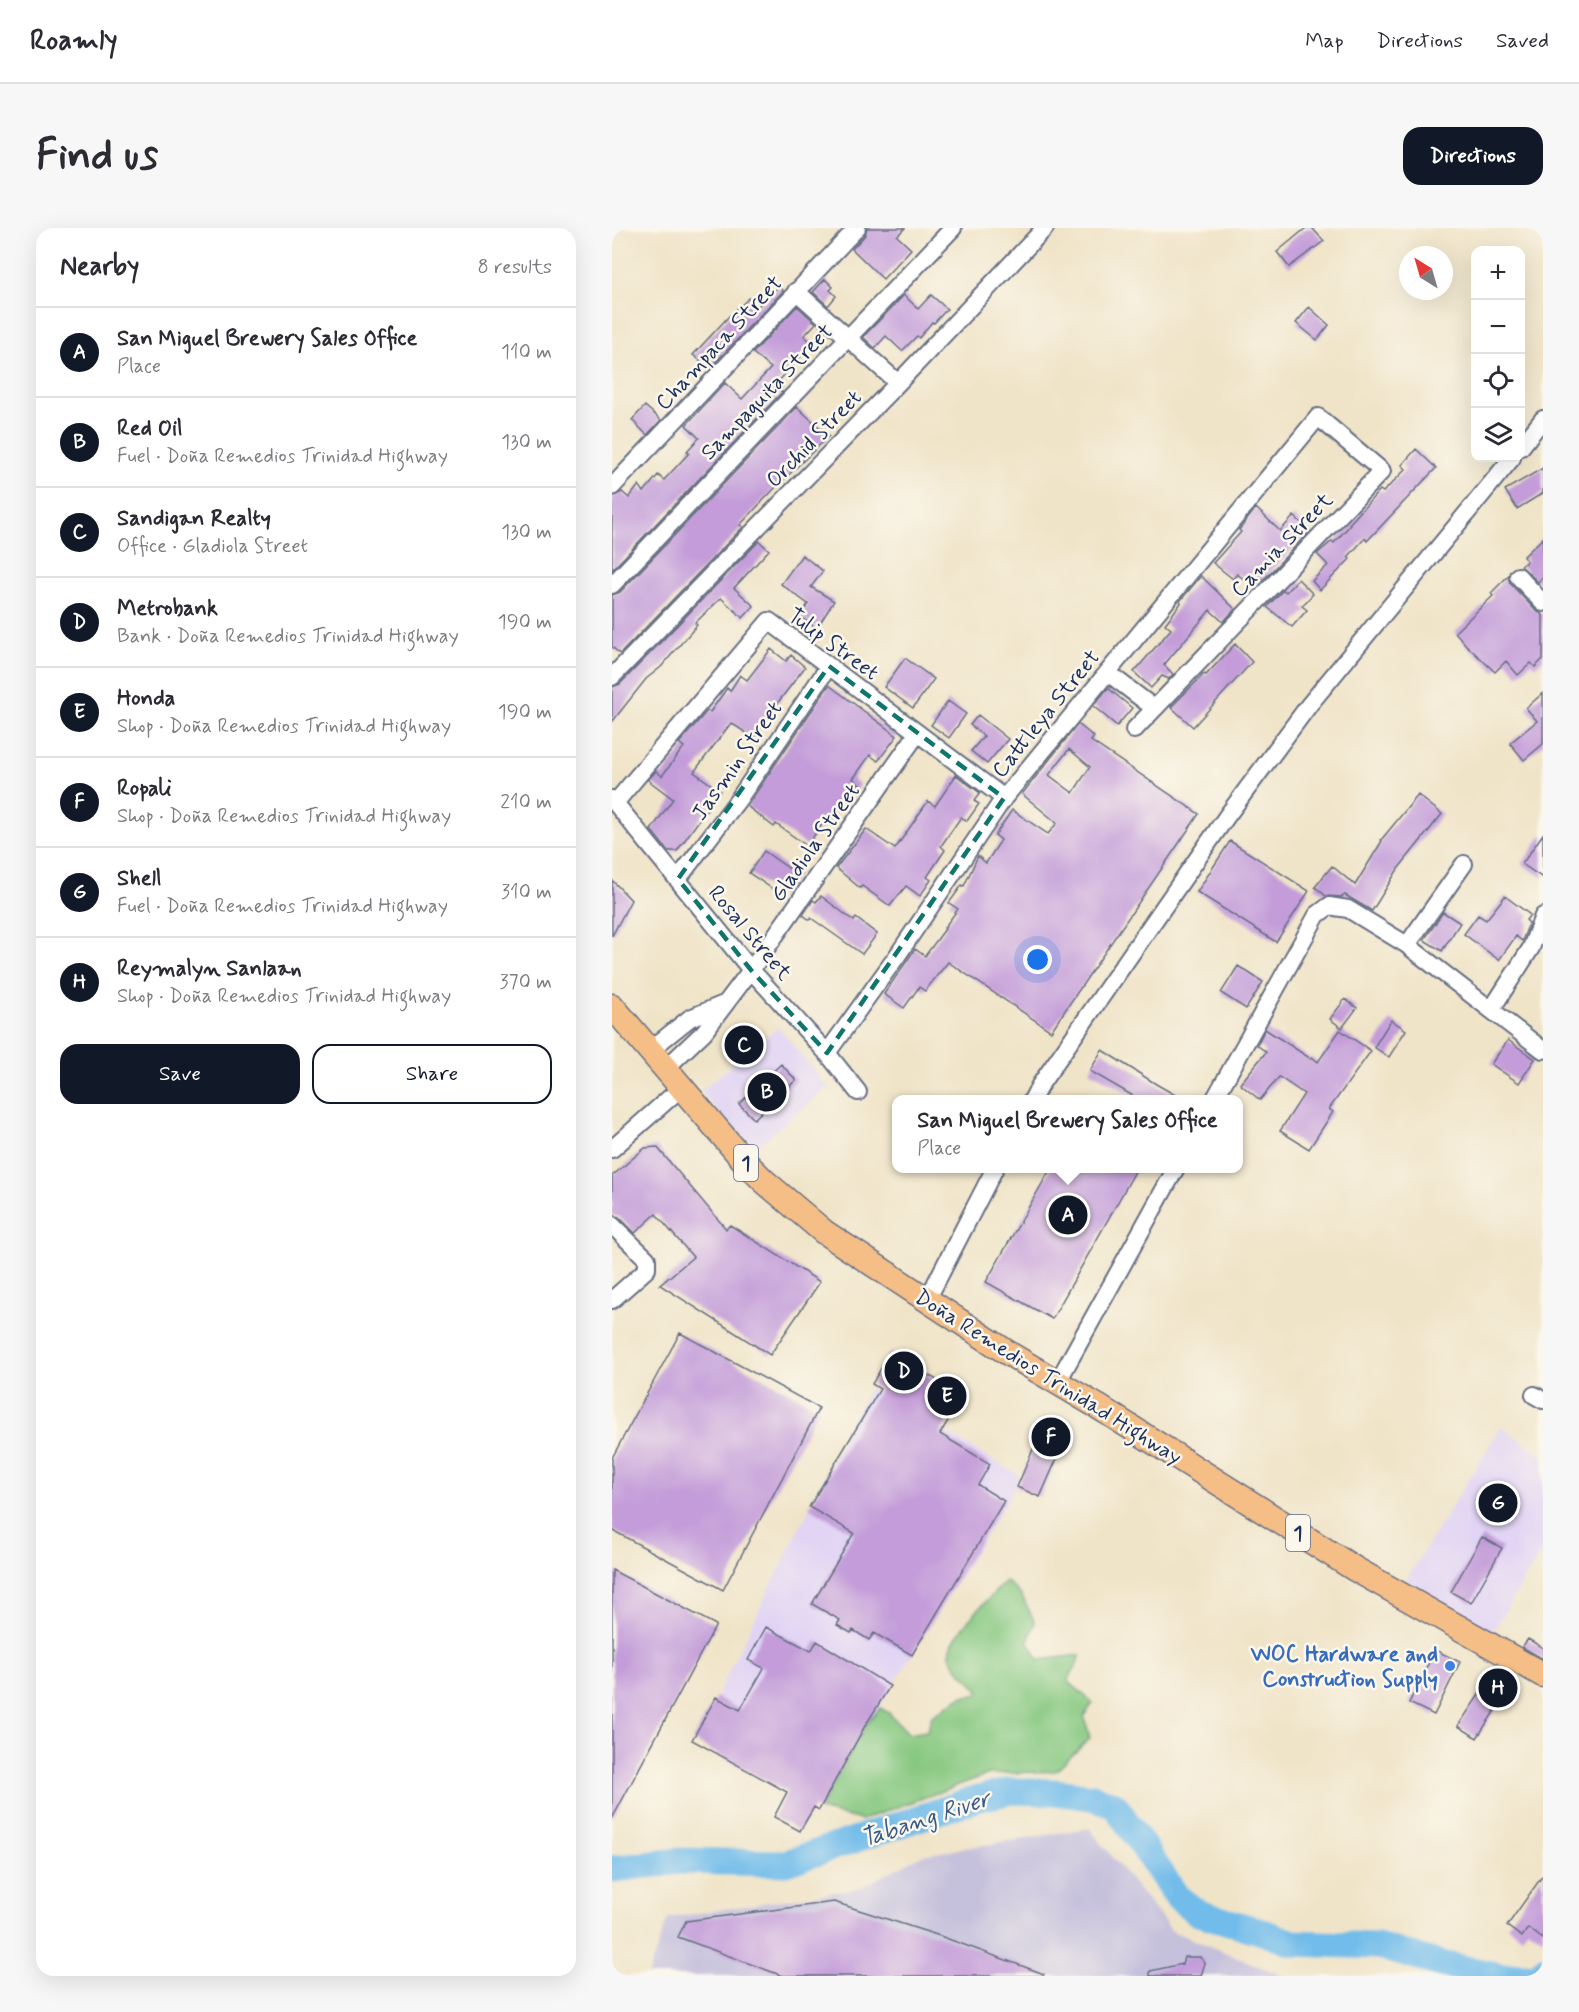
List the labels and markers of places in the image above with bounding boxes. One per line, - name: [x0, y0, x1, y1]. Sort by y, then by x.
- pin: C: [724, 1022, 764, 1068]
- pin: B: [748, 1070, 786, 1114]
- pin: A: [1048, 1192, 1088, 1238]
- pin: D: [884, 1348, 924, 1394]
- pin: E: [928, 1374, 966, 1418]
- pin: F: [1032, 1414, 1070, 1460]
- pin: G: [1478, 1480, 1518, 1526]
- place label: WOC Hardware and Construction Supply: [1250, 1641, 1438, 1694]
- marker: WOC Hardware and Construction Supply: [1443, 1659, 1457, 1673]
- pin: H: [1478, 1666, 1518, 1710]

